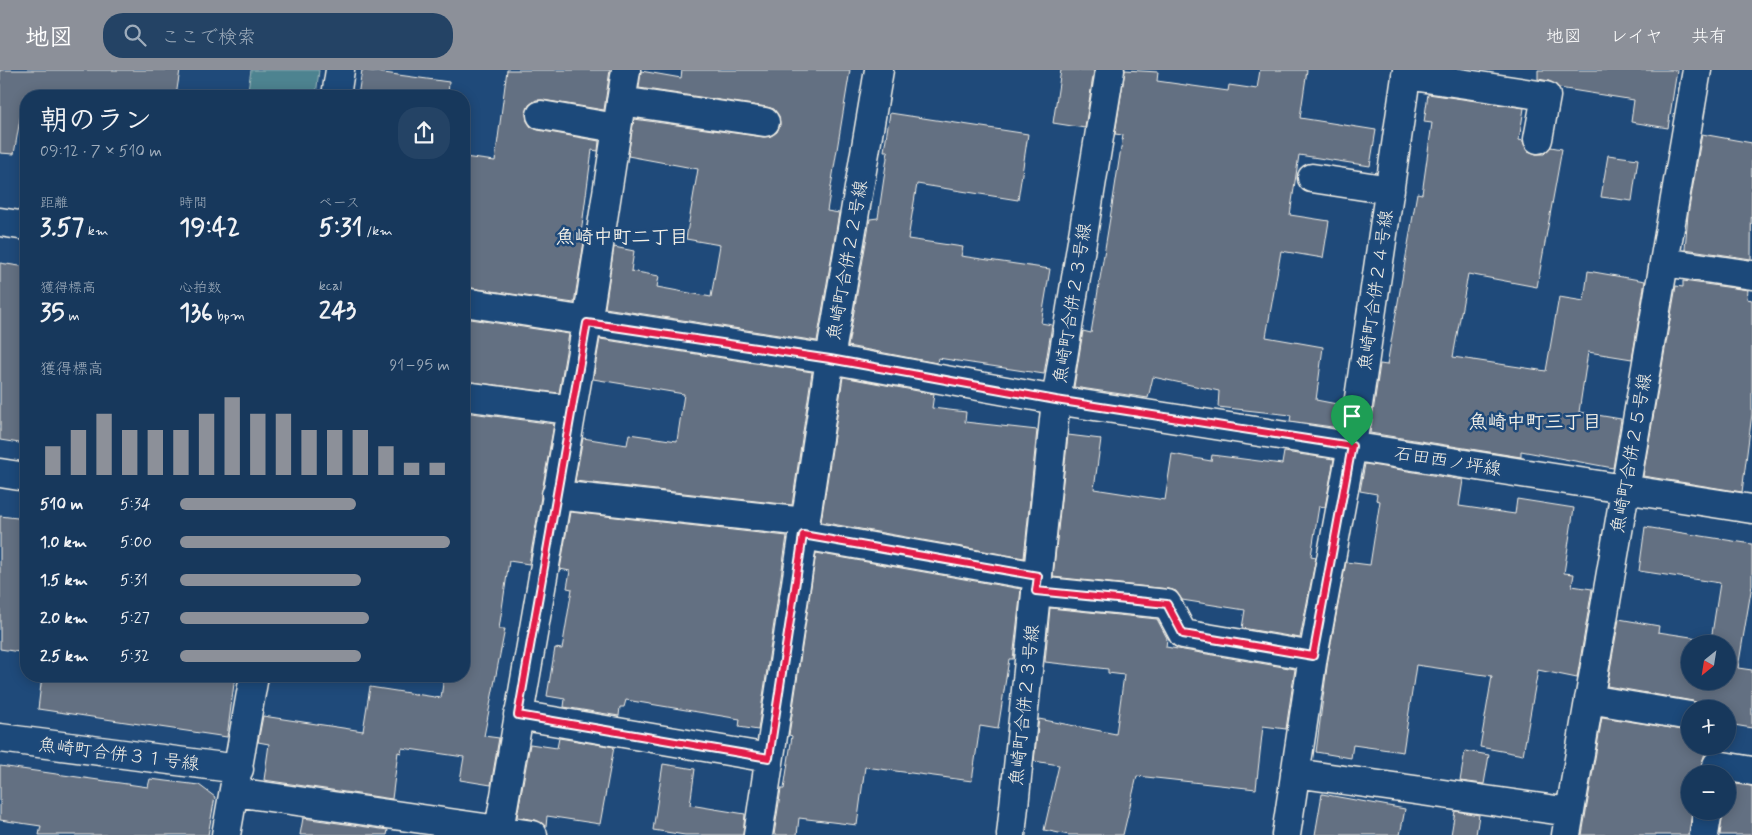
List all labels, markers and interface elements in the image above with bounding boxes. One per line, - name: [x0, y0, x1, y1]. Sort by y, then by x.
- search box: [103, 13, 453, 58]
- icon: search: [121, 21, 149, 49]
- text: 地図: [25, 23, 73, 54]
- text: ここで検索: [161, 25, 256, 50]
- text: 地図: [1546, 25, 1582, 49]
- text: レイヤ: [1610, 25, 1663, 49]
- text: 共有: [1691, 25, 1727, 49]
- text: 朝のラン: [40, 103, 152, 140]
- button: share: [398, 107, 450, 159]
- text: 09:12 · 7 × 510 m: [40, 141, 162, 162]
- street label: 魚崎町合併２２号線: [822, 178, 874, 342]
- text: 距離: [40, 194, 68, 212]
- text: 時間: [179, 194, 207, 212]
- text: ペース: [319, 194, 360, 212]
- street label: 魚崎町合併２４号線: [1353, 208, 1399, 372]
- text: 3.57: [40, 212, 84, 245]
- text: 19:42: [179, 212, 240, 245]
- text: 5:31: [319, 212, 362, 245]
- street label: 魚崎町合併２３号線: [1048, 221, 1098, 385]
- text: km: [84, 222, 108, 240]
- text: /km: [362, 222, 393, 240]
- district label: 魚崎中町二丁目: [555, 225, 689, 250]
- text: kcal: [319, 277, 342, 295]
- text: 獲得標高: [40, 279, 96, 297]
- text: 心拍数: [179, 279, 221, 297]
- text: 243: [319, 295, 356, 328]
- text: 35: [40, 297, 65, 330]
- text: 136: [179, 297, 213, 330]
- text: m: [65, 307, 80, 325]
- text: bpm: [213, 307, 245, 325]
- text: 91–95 m: [390, 355, 450, 376]
- text: 獲得標高: [40, 359, 104, 380]
- street label: 魚崎町合併２５号線: [1606, 371, 1658, 535]
- pin: [1331, 395, 1373, 446]
- icon: arrive: [1338, 402, 1366, 430]
- district label: 魚崎中町三丁目: [1468, 410, 1602, 435]
- street label: 石田西ノ坪線: [1393, 442, 1503, 482]
- text: 510 m: [40, 494, 83, 515]
- text: 5:34: [120, 494, 151, 515]
- text: 1.0 km: [40, 532, 87, 553]
- text: 5:00: [120, 532, 152, 553]
- text: 1.5 km: [40, 570, 88, 591]
- text: 5:31: [120, 570, 148, 591]
- text: 2.0 km: [40, 608, 88, 629]
- text: 5:27: [120, 608, 150, 629]
- street label: 魚崎町合併２３号線: [1005, 623, 1045, 787]
- north arrow: [1681, 635, 1736, 690]
- map controls: [1681, 635, 1736, 820]
- text: 2.5 km: [40, 646, 88, 667]
- text: 5:32: [120, 646, 150, 667]
- button: +: [1681, 700, 1736, 755]
- street label: 魚崎町合併３１号線: [37, 733, 201, 777]
- button: −: [1681, 765, 1736, 820]

